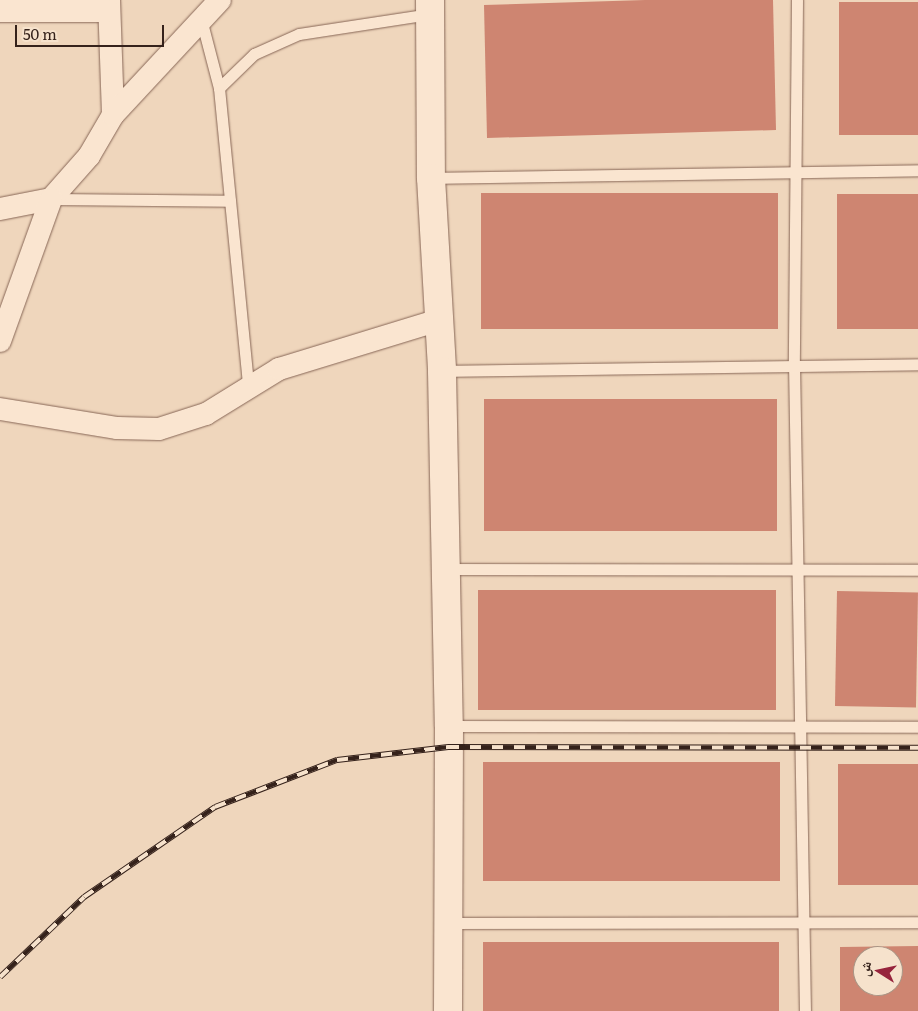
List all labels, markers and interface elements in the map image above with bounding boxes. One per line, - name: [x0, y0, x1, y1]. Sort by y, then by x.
- scale bar: [18, 15, 166, 47]
- text: 50 m: [23, 22, 57, 45]
- north arrow: [853, 946, 903, 996]
- text: ش: [853, 960, 875, 978]

